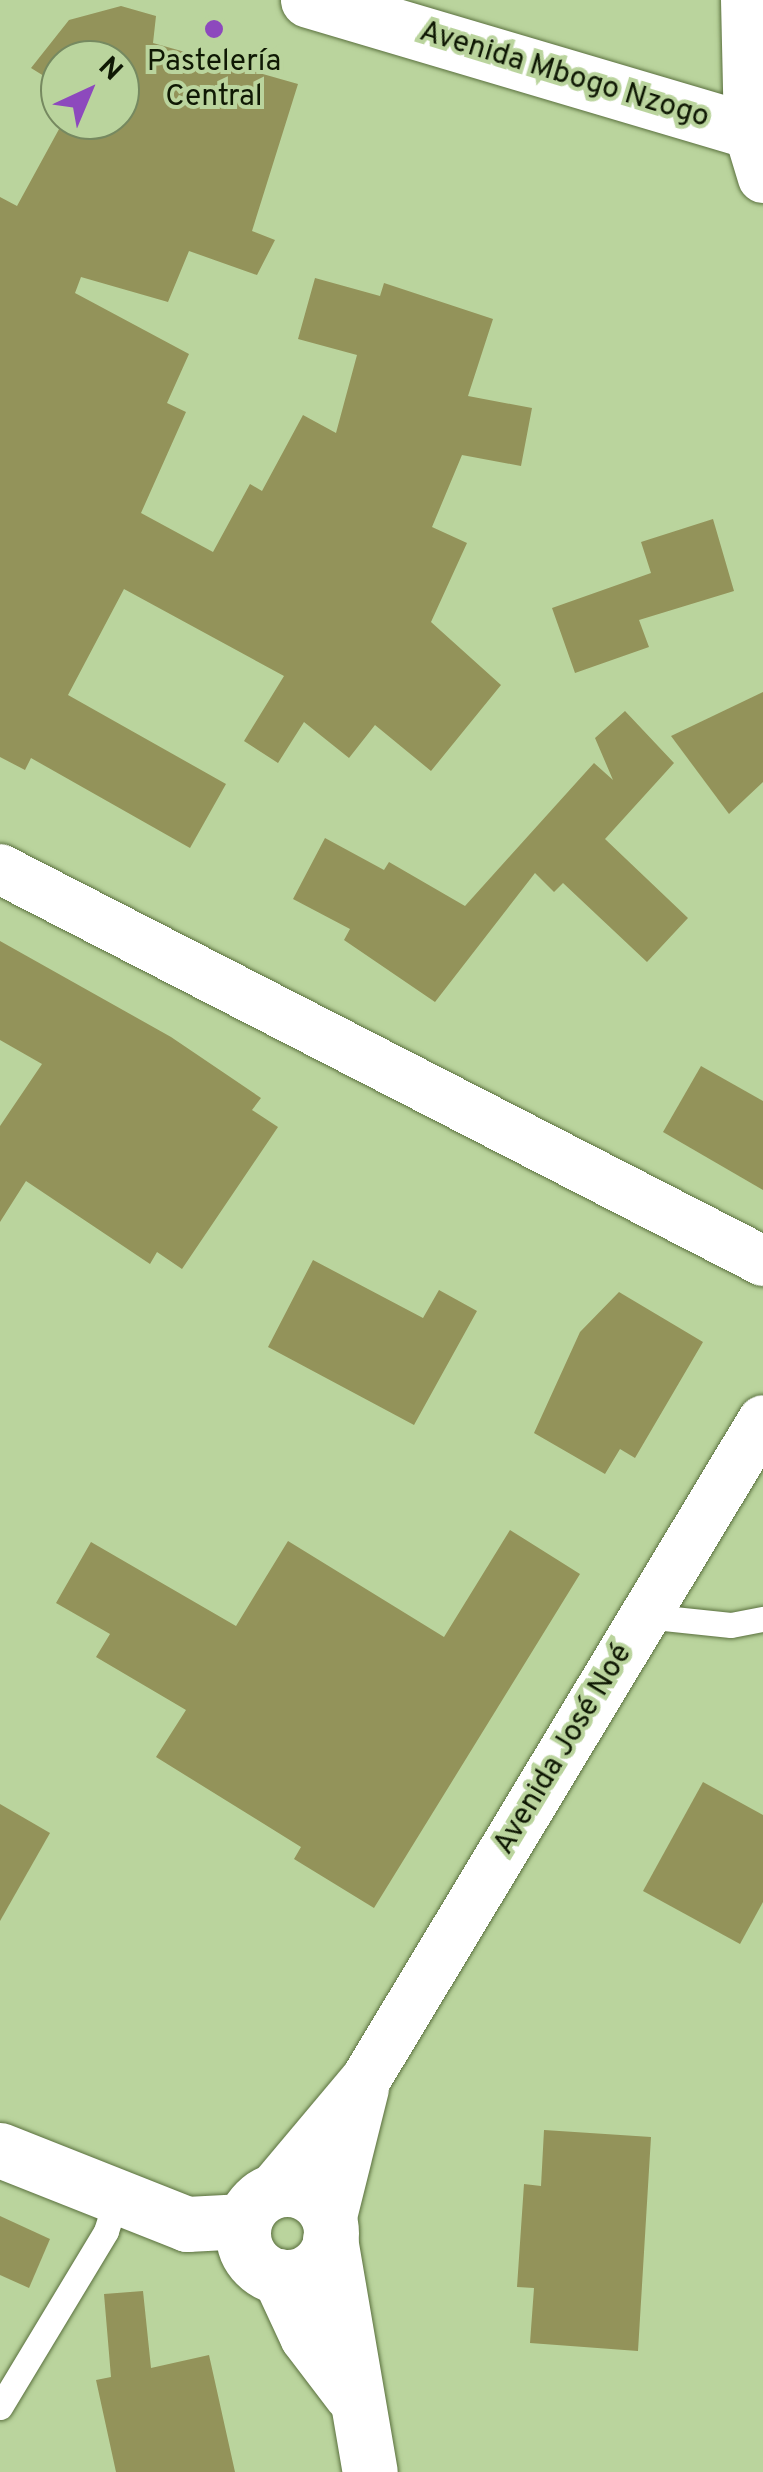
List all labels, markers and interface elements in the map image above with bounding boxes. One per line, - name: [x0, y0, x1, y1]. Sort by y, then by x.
- street label: Avenida Mbogo Nzogo: [415, 15, 713, 137]
- marker: Pastelería Central: [203, 18, 225, 40]
- north arrow: [40, 40, 140, 140]
- place label: Pastelería Central: [147, 45, 281, 116]
- text: N: [90, 50, 129, 90]
- street label: Avenida José Noé: [487, 1638, 641, 1862]

